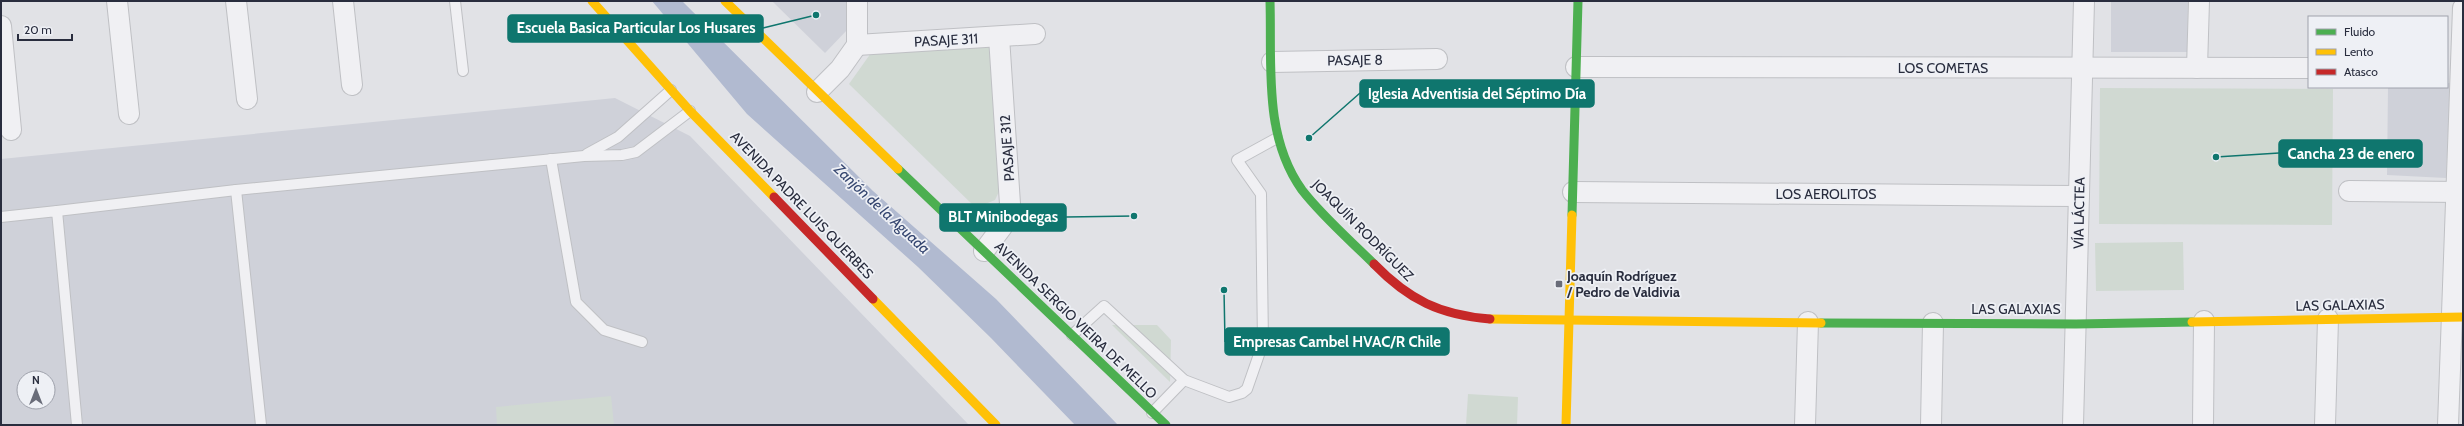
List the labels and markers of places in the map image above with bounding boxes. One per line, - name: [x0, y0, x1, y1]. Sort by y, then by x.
- callout: Escuela Basica Particular Los Husares: [508, 15, 763, 42]
- callout: Iglesia Adventisia del Séptimo Día: [1360, 80, 1594, 107]
- callout: Cancha 23 de enero: [2279, 140, 2422, 167]
- callout: BLT Minibodegas: [940, 204, 1066, 231]
- place label: Joaquín Rodríguez / Pedro de Valdivia: [1566, 267, 1680, 301]
- marker: Joaquín Rodríguez / Pedro de Valdivia: [1554, 279, 1564, 289]
- callout: Empresas Cambel HVAC/R Chile: [1225, 328, 1449, 355]

